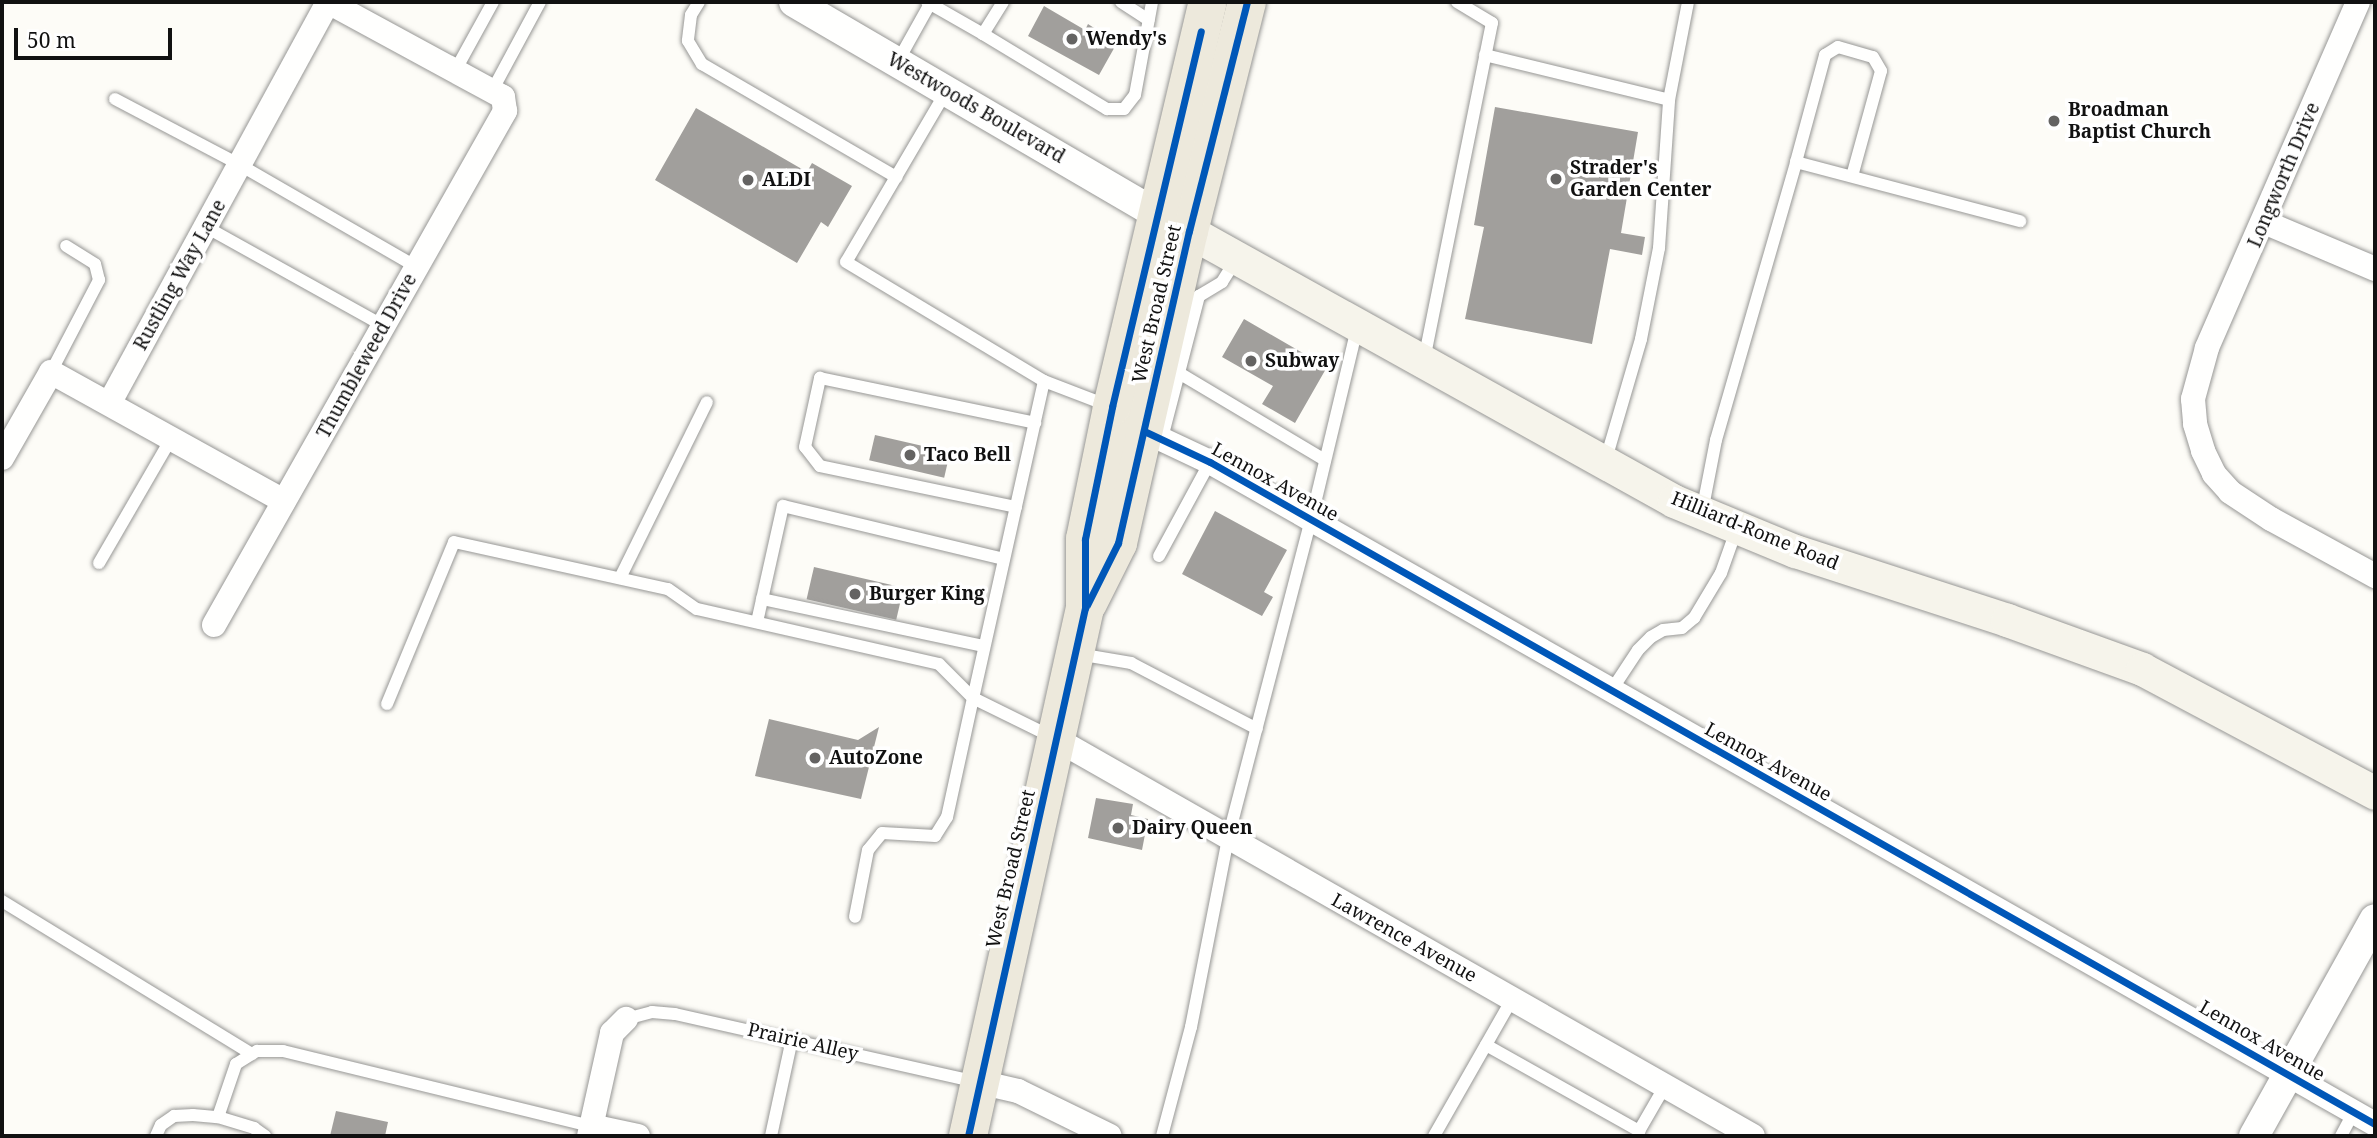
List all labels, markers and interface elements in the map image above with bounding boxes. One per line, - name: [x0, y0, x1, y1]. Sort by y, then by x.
- scale bar: [18, 14, 175, 58]
- text: 50 m: [27, 26, 76, 54]
- place label: Wendy's: [1086, 28, 1167, 50]
- marker: Wendy's: [1064, 31, 1080, 47]
- street label: Westwoods Boulevard: [883, 48, 1069, 168]
- place label: Broadman Baptist Church: [2068, 99, 2211, 143]
- street label: Longworth Drive: [2243, 99, 2325, 251]
- marker: Broadman Baptist Church: [2046, 113, 2062, 129]
- place label: Strader's Garden Center: [1570, 157, 1712, 201]
- place label: ALDI: [762, 169, 811, 191]
- marker: Strader's Garden Center: [1548, 171, 1564, 187]
- marker: ALDI: [740, 172, 756, 188]
- street label: Rustling Way Lane: [129, 196, 231, 354]
- street label: West Broad Street: [1128, 223, 1186, 385]
- street label: Thumbleweed Drive: [312, 270, 422, 442]
- place label: Subway: [1265, 350, 1339, 372]
- marker: Subway: [1243, 353, 1259, 369]
- street label: Lennox Avenue: [1208, 438, 1342, 526]
- place label: Taco Bell: [924, 444, 1011, 466]
- marker: Taco Bell: [902, 447, 918, 463]
- street label: Hilliard-Rome Road: [1668, 487, 1842, 575]
- place label: Burger King: [869, 583, 985, 605]
- marker: Burger King: [847, 586, 863, 602]
- street label: Lennox Avenue: [1701, 718, 1835, 806]
- place label: AutoZone: [829, 747, 923, 769]
- marker: AutoZone: [807, 750, 823, 766]
- street label: West Broad Street: [982, 788, 1040, 950]
- place label: Dairy Queen: [1132, 817, 1253, 839]
- marker: Dairy Queen: [1110, 820, 1126, 836]
- street label: Lawrence Avenue: [1327, 889, 1481, 987]
- street label: Lennox Avenue: [2195, 996, 2329, 1086]
- street label: Prairie Alley: [745, 1018, 861, 1066]

